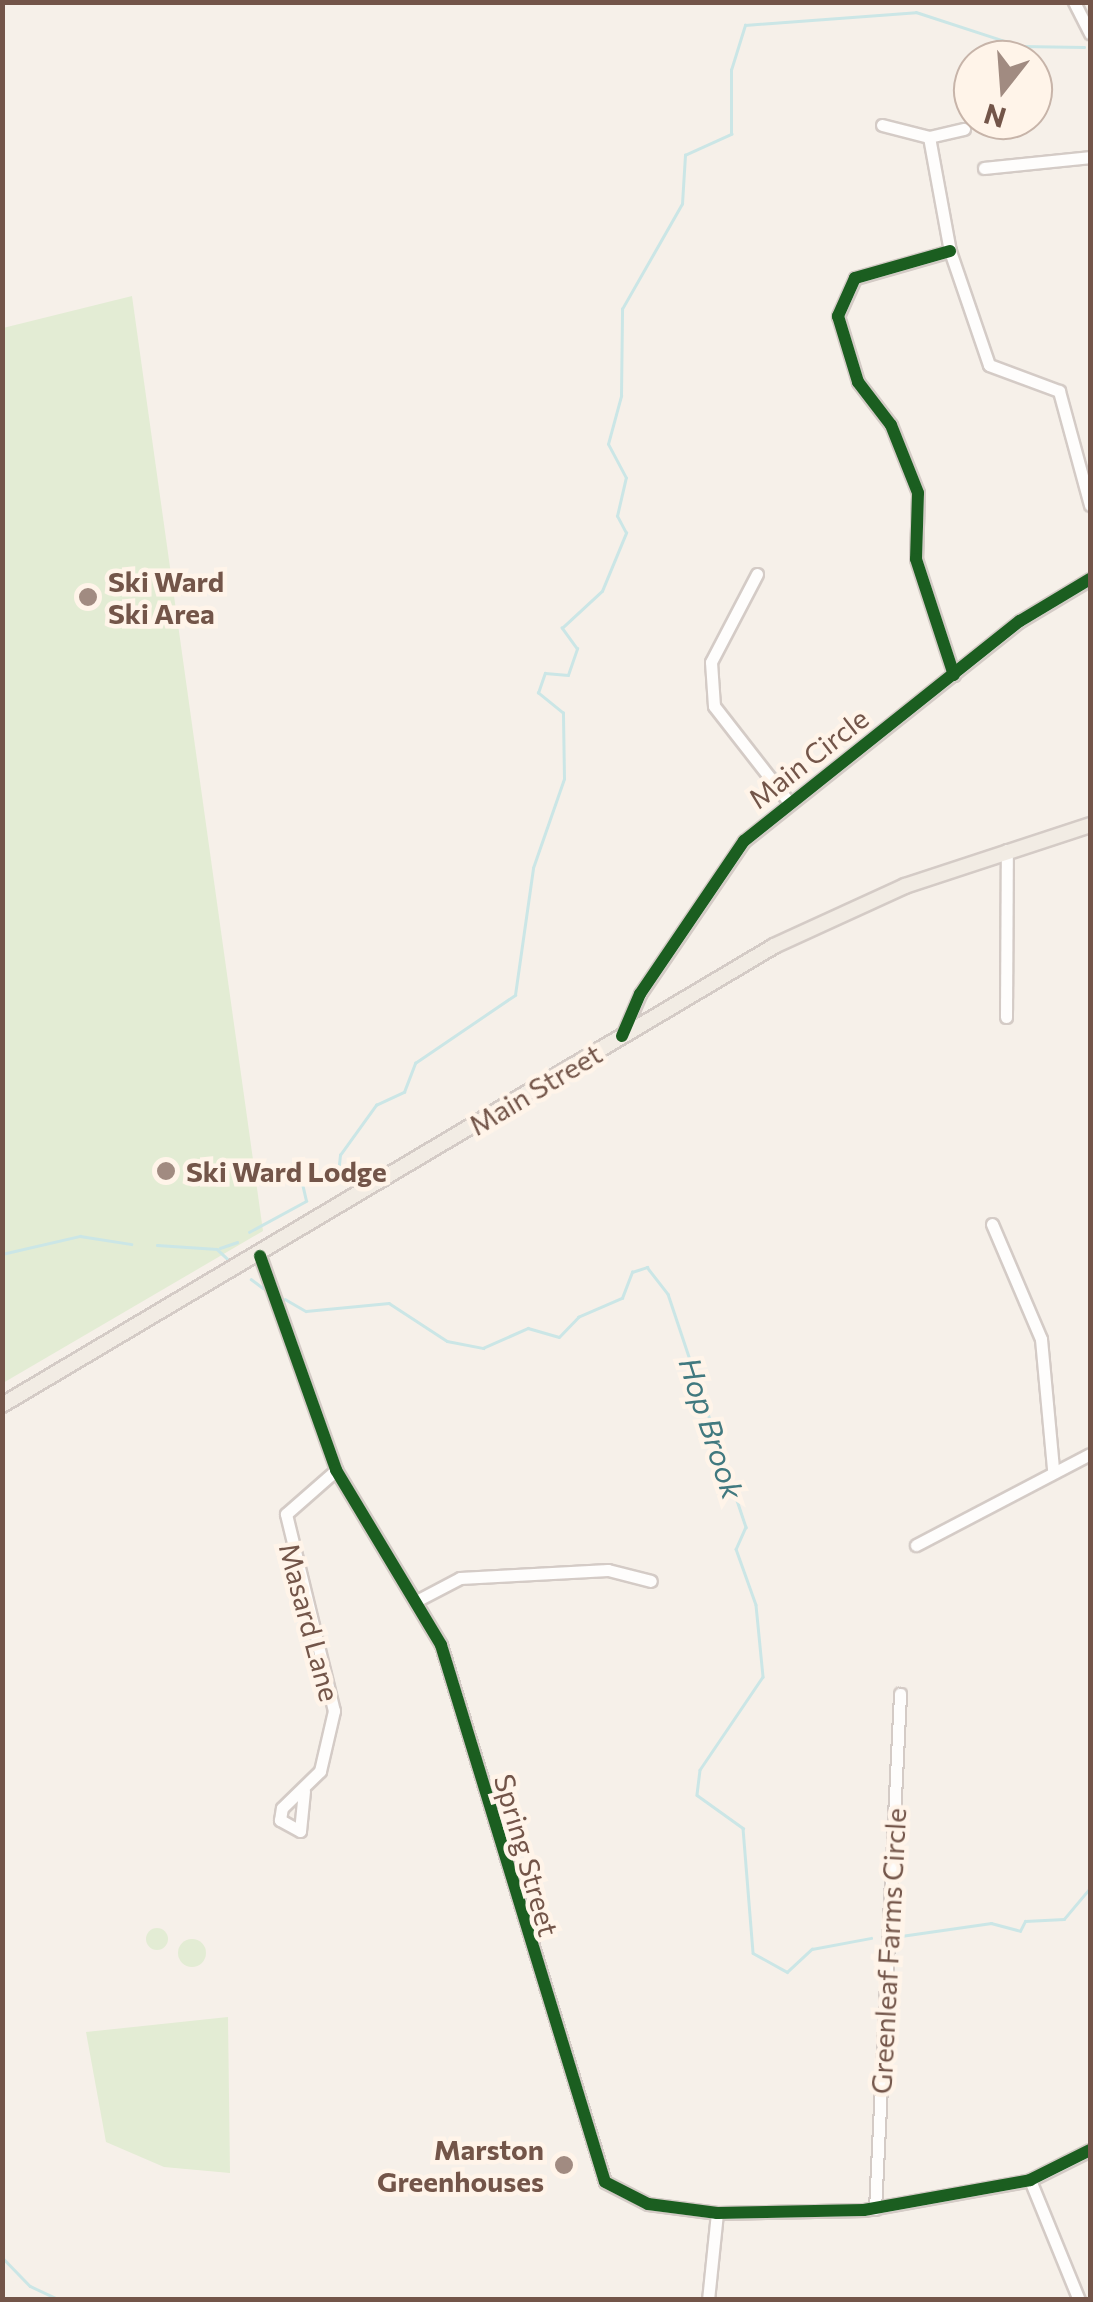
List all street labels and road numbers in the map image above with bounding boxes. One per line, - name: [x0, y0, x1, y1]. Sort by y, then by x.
- street label: Main Circle: [741, 701, 875, 815]
- street label: Main Street: [463, 1036, 607, 1142]
- street label: Masard Lane: [273, 1539, 347, 1705]
- street label: Spring Street: [488, 1770, 566, 1940]
- street label: Greenleaf Farms Circle: [864, 1807, 912, 2095]

